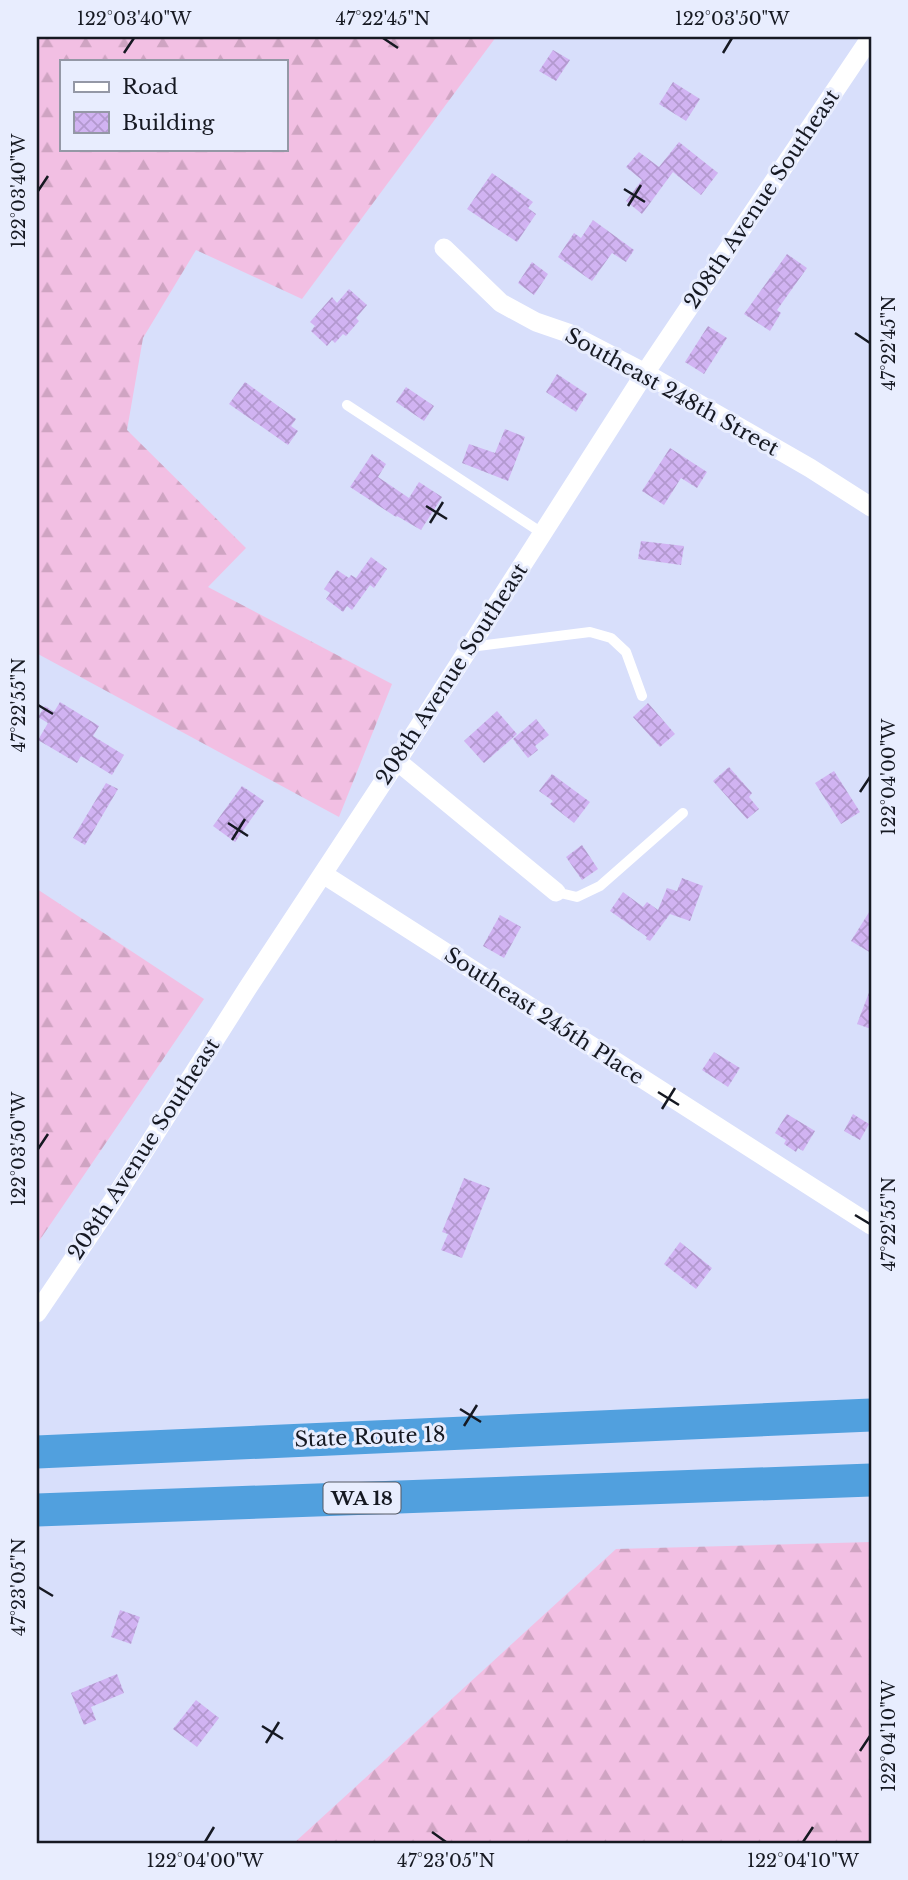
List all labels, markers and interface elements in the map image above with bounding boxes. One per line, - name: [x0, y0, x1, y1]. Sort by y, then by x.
- text: 122°03'40"W: [77, 8, 192, 30]
- text: 47°22'45"N: [336, 8, 430, 30]
- text: 122°03'50"W: [675, 8, 790, 30]
- legend: [60, 60, 287, 150]
- text: Road: [122, 74, 178, 100]
- street label: 208th Avenue Southeast: [679, 84, 845, 314]
- text: Building: [122, 110, 215, 136]
- text: 122°03'40"W: [8, 133, 30, 248]
- text: 47°22'45"N: [878, 296, 900, 390]
- street label: Southeast 248th Street: [561, 322, 783, 462]
- street label: 208th Avenue Southeast: [371, 558, 533, 790]
- text: 47°22'55"N: [8, 658, 30, 752]
- text: 122°04'00"W: [878, 718, 900, 835]
- street label: Southeast 245th Place: [439, 942, 649, 1090]
- street label: 208th Avenue Southeast: [63, 1033, 225, 1265]
- text: 122°03'50"W: [8, 1091, 30, 1206]
- text: 47°22'55"N: [878, 1177, 900, 1271]
- street label: State Route 18: [294, 1421, 446, 1453]
- road number: WA 18: [324, 1482, 400, 1514]
- text: 47°23'05"N: [8, 1538, 30, 1636]
- text: 122°04'10"W: [878, 1679, 900, 1792]
- text: 122°04'00"W: [147, 1850, 264, 1872]
- text: 47°23'05"N: [397, 1850, 495, 1872]
- text: 122°04'10"W: [747, 1850, 860, 1872]

